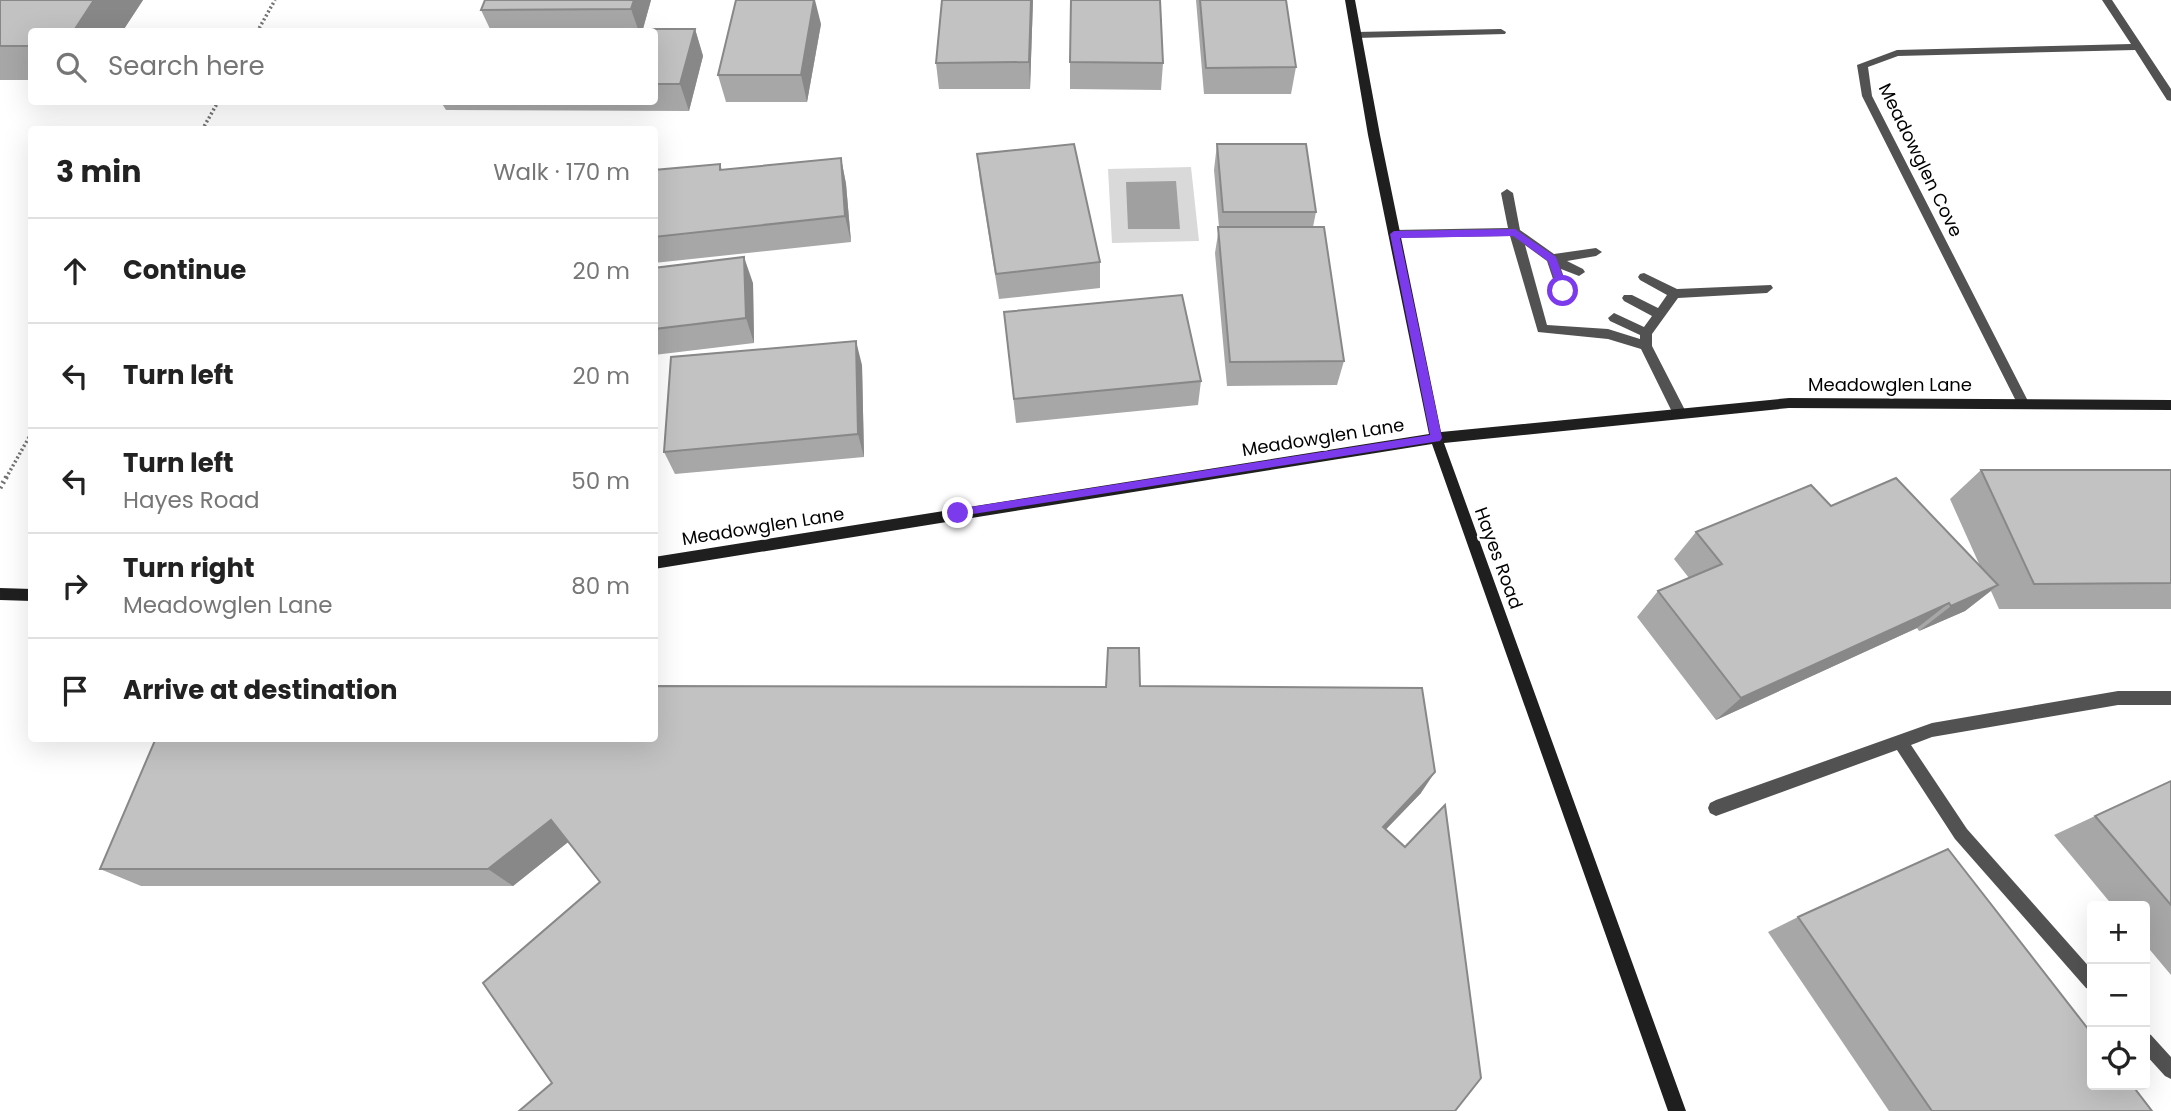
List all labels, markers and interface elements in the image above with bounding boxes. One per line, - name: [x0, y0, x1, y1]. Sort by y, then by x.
- search box: [28, 28, 658, 105]
- icon: search: [52, 48, 90, 86]
- text: Search here: [108, 48, 265, 84]
- street label: Meadowglen Cove: [1873, 79, 1969, 241]
- text: 3 min: [56, 150, 141, 193]
- text: Walk · 170 m: [493, 156, 630, 188]
- icon: ahead: [56, 252, 94, 290]
- text: Continue: [123, 252, 246, 288]
- text: 20 m: [572, 255, 630, 287]
- route start: [1547, 275, 1578, 306]
- icon: left: [56, 357, 94, 395]
- text: Turn left: [123, 357, 234, 393]
- text: 20 m: [572, 360, 630, 392]
- street label: Meadowglen Lane: [1808, 372, 1972, 397]
- street label: Meadowglen Lane: [1240, 412, 1406, 462]
- text: Turn left: [123, 445, 234, 481]
- icon: left: [56, 462, 94, 500]
- text: 50 m: [571, 465, 630, 497]
- text: Hayes Road: [123, 484, 260, 516]
- route end: [942, 497, 973, 528]
- street label: Meadowglen Lane: [680, 501, 846, 551]
- street label: Hayes Road: [1469, 503, 1529, 613]
- text: Turn right: [123, 550, 255, 586]
- icon: right: [56, 567, 94, 605]
- text: 80 m: [571, 570, 630, 602]
- text: Meadowglen Lane: [123, 589, 333, 621]
- icon: arrive: [56, 672, 94, 710]
- text: Arrive at destination: [123, 672, 398, 708]
- map controls: [2087, 901, 2150, 1090]
- button: +: [2087, 901, 2150, 964]
- button: −: [2087, 964, 2150, 1027]
- button: locate: [2087, 1027, 2150, 1090]

